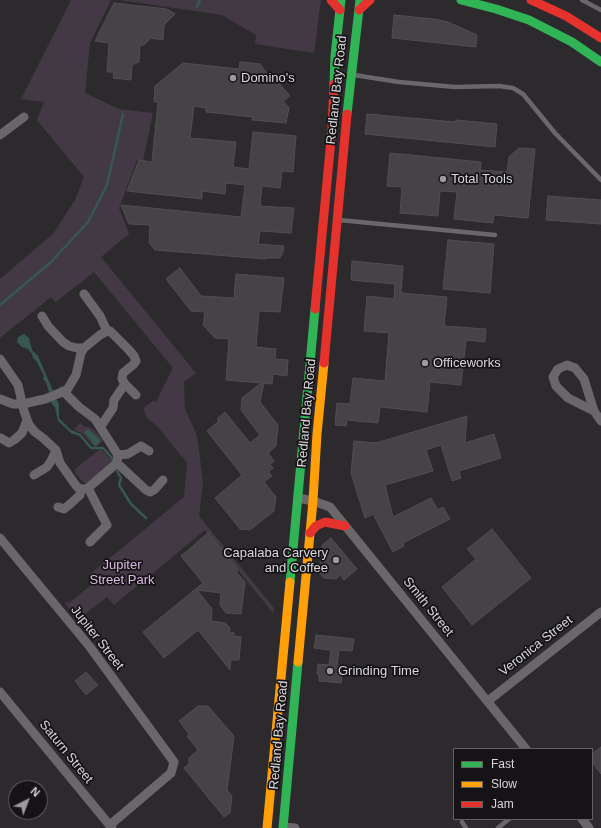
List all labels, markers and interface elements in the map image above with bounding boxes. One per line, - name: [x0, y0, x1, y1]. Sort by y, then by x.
- street label: Redland Bay Road: [324, 35, 350, 145]
- place label: Domino's: [241, 70, 295, 86]
- marker: Domino's: [228, 73, 238, 83]
- place label: Total Tools: [451, 171, 512, 187]
- marker: Total Tools: [438, 174, 448, 184]
- place label: Officeworks: [433, 355, 501, 371]
- street label: Redland Bay Road: [294, 358, 320, 468]
- marker: Officeworks: [420, 358, 430, 368]
- place label: Capalaba Carvery and Coffee: [223, 545, 328, 576]
- marker: Capalaba Carvery and Coffee: [331, 555, 341, 565]
- park label: Jupiter Street Park: [89, 557, 155, 588]
- street label: Smith Street: [399, 574, 457, 640]
- street label: Jupiter Street: [67, 603, 127, 673]
- street label: Veronica Street: [496, 612, 576, 680]
- place label: Grinding Time: [338, 663, 419, 679]
- marker: Grinding Time: [325, 666, 335, 676]
- street label: Redland Bay Road: [266, 680, 292, 790]
- street label: Saturn Street: [36, 717, 96, 787]
- legend: [453, 748, 593, 820]
- text: Fast: [491, 757, 514, 771]
- text: Slow: [491, 777, 517, 791]
- north arrow: [8, 780, 48, 820]
- text: N: [28, 785, 42, 799]
- text: Jam: [491, 797, 514, 811]

